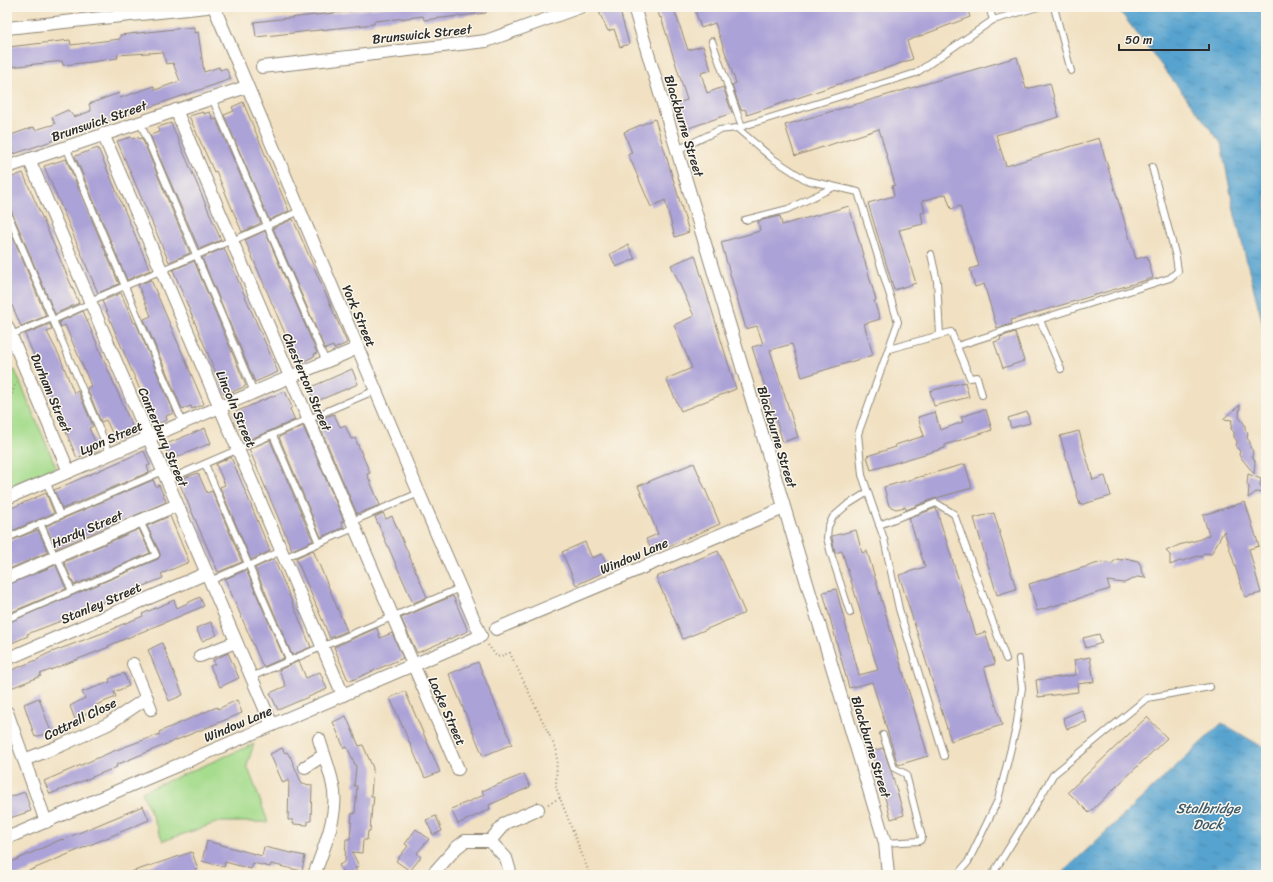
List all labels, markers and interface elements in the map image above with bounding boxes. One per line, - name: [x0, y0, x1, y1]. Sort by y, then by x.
- street label: Brunswick Street: [371, 17, 474, 51]
- scale bar: [1119, 26, 1209, 52]
- text: 50 m: [1125, 29, 1152, 51]
- street label: Blackburne Street: [658, 72, 711, 181]
- street label: Brunswick Street: [48, 94, 151, 148]
- street label: York Street: [336, 281, 383, 351]
- street label: Chesterton Street: [276, 329, 338, 436]
- street label: Durham Street: [24, 350, 78, 437]
- street label: Lincoln Street: [209, 367, 263, 452]
- street label: Canterbury Street: [132, 383, 195, 491]
- street label: Blackburne Street: [751, 383, 804, 492]
- street label: Lyon Street: [76, 414, 147, 462]
- street label: Hardy Street: [48, 503, 127, 554]
- street label: Window Lane: [596, 531, 672, 581]
- street label: Stanley Street: [57, 576, 145, 630]
- street label: Locke Street: [422, 673, 473, 750]
- street label: Cottrell Close: [39, 691, 121, 747]
- street label: Blackburne Street: [845, 693, 898, 802]
- street label: Window Lane: [200, 699, 276, 749]
- water label: Stalbridge Dock: [1176, 796, 1241, 837]

